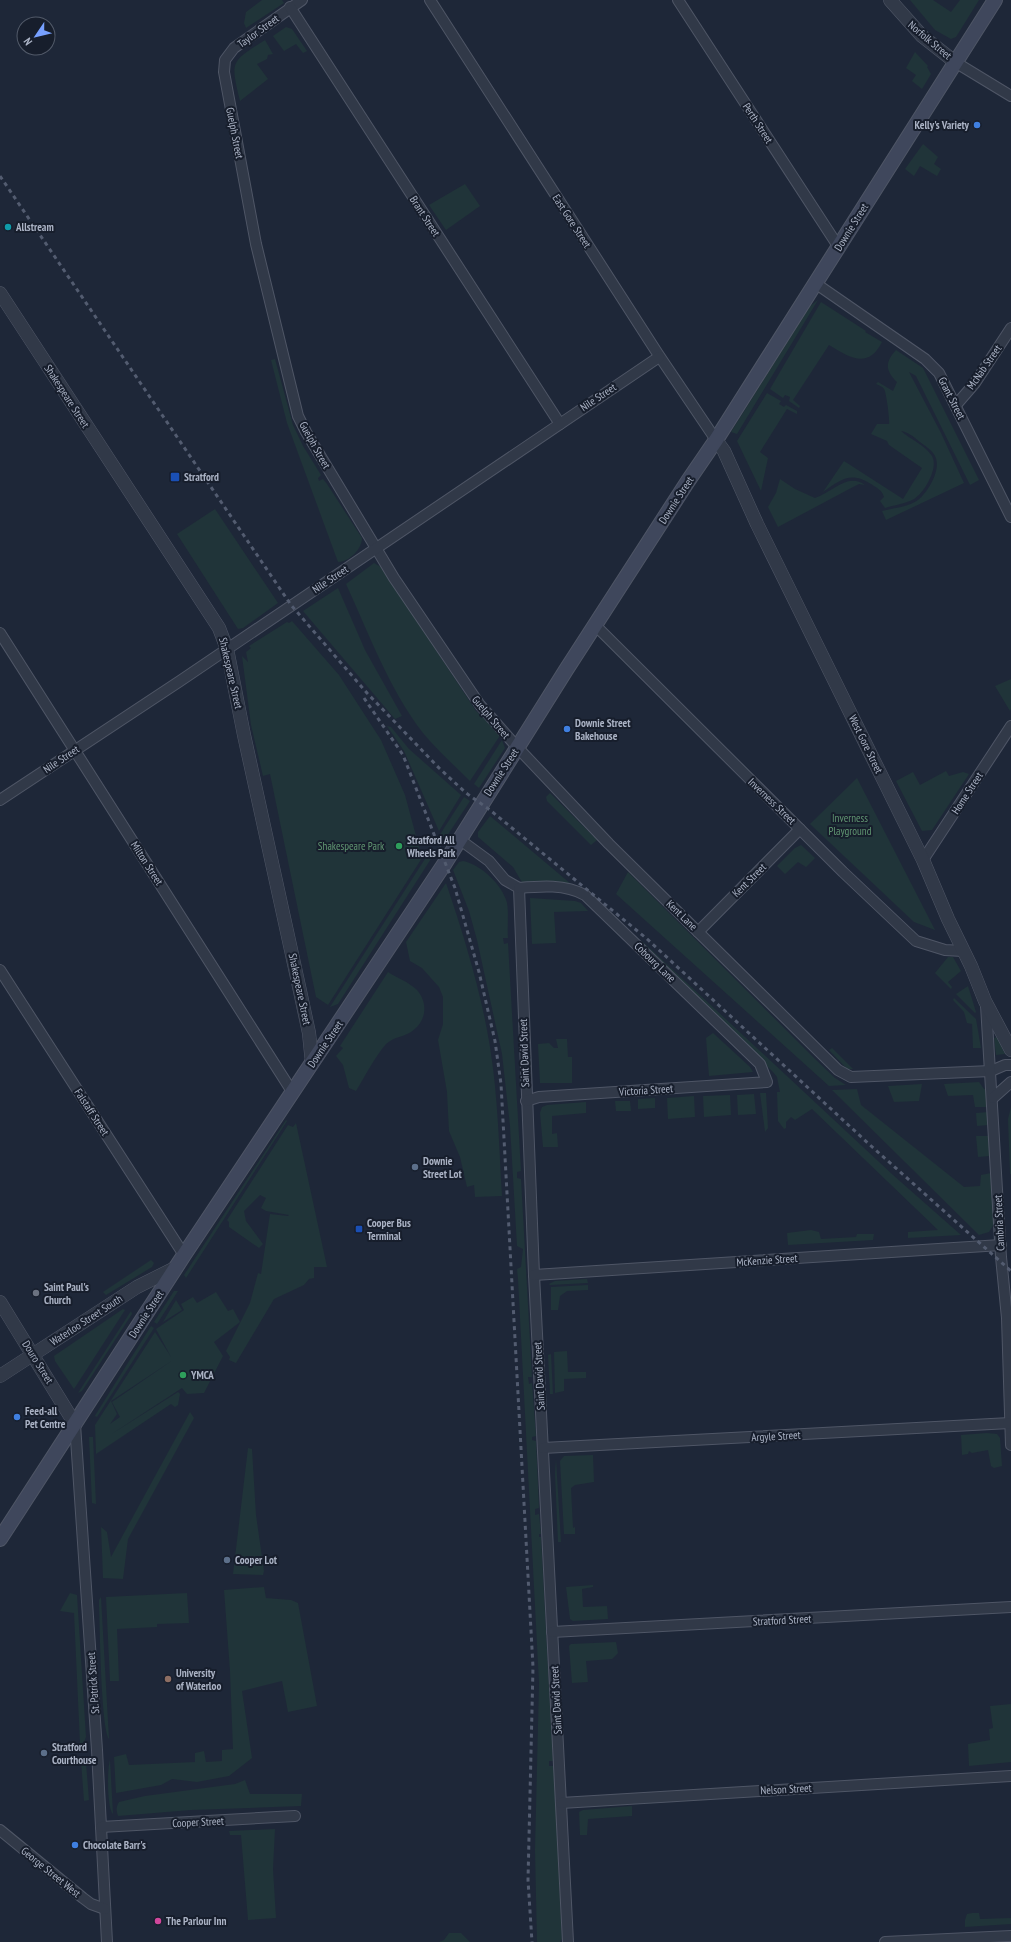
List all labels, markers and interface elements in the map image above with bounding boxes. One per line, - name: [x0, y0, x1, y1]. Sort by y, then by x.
- street label: Taylor Street: [234, 11, 282, 51]
- north arrow: [16, 16, 56, 56]
- street label: Norfolk Street: [905, 18, 955, 62]
- text: N: [20, 35, 35, 48]
- street label: Perth Street: [740, 100, 776, 146]
- street label: Guelph Street: [223, 106, 247, 160]
- place label: Kelly's Variety: [914, 118, 970, 132]
- marker: Kelly's Variety: [972, 120, 982, 130]
- street label: East Gore Street: [550, 192, 594, 250]
- street label: Brant Street: [407, 193, 443, 239]
- street label: Downie Street: [831, 200, 871, 254]
- place label: Allstream: [15, 220, 54, 234]
- marker: Allstream: [3, 222, 13, 232]
- street label: McNab Street: [964, 342, 1004, 392]
- street label: Shakespeare Street: [41, 362, 93, 430]
- street label: Grant Street: [935, 374, 969, 422]
- street label: Nile Street: [577, 380, 619, 414]
- street label: Guelph Street: [296, 419, 334, 471]
- place label: Stratford: [184, 470, 219, 484]
- marker: Stratford: [169, 471, 181, 483]
- street label: Downie Street: [655, 474, 697, 526]
- street label: Nile Street: [309, 562, 351, 596]
- street label: Shakespeare Street: [216, 636, 246, 710]
- street label: Guelph Street: [469, 693, 513, 741]
- street label: West Gore Street: [846, 712, 886, 776]
- place label: Downie Street Bakehouse: [575, 716, 631, 743]
- marker: Downie Street Bakehouse: [562, 724, 572, 734]
- street label: Nile Street: [40, 742, 82, 776]
- street label: Downie Street: [480, 746, 522, 798]
- street label: Home Street: [948, 769, 986, 817]
- street label: Inverness Street: [745, 775, 799, 827]
- park label: Inverness Playground: [829, 811, 872, 838]
- place label: Stratford All Wheels Park: [406, 833, 456, 860]
- street label: Milton Street: [128, 838, 166, 888]
- park label: Shakespeare Park: [318, 839, 385, 853]
- marker: Stratford All Wheels Park: [394, 841, 404, 851]
- street label: Kent Street: [729, 860, 769, 900]
- street label: Kent Lane: [664, 897, 701, 934]
- street label: Cobourg Lane: [631, 939, 679, 985]
- street label: Shakespeare Street: [286, 952, 314, 1026]
- street label: Downie Street: [304, 1018, 346, 1070]
- street label: Saint David Street: [516, 1019, 532, 1087]
- street label: Victoria Street: [618, 1081, 673, 1099]
- street label: Falstaff Street: [72, 1086, 112, 1138]
- place label: Downie Street Lot: [423, 1154, 462, 1181]
- marker: Downie Street Lot: [410, 1162, 420, 1172]
- street label: Cambria Street: [991, 1195, 1007, 1251]
- place label: Cooper Bus Terminal: [367, 1216, 411, 1243]
- marker: Cooper Bus Terminal: [354, 1224, 364, 1234]
- street label: McKenzie Street: [736, 1251, 798, 1269]
- place label: Saint Paul's Church: [44, 1280, 89, 1307]
- marker: Saint Paul's Church: [31, 1288, 41, 1298]
- street label: Downie Street: [125, 1288, 167, 1340]
- street label: Waterloo Street South: [47, 1291, 125, 1349]
- street label: Douro Street: [19, 1338, 57, 1386]
- street label: Saint David Street: [530, 1341, 548, 1411]
- place label: YMCA: [190, 1368, 214, 1382]
- marker: YMCA: [178, 1370, 188, 1380]
- place label: Feed-all Pet Centre: [25, 1404, 66, 1431]
- marker: Feed-all Pet Centre: [12, 1412, 22, 1422]
- street label: Argyle Street: [751, 1428, 801, 1444]
- place label: Cooper Lot: [235, 1553, 278, 1567]
- marker: Cooper Lot: [222, 1555, 232, 1565]
- street label: Stratford Street: [752, 1611, 812, 1629]
- street label: St. Patrick Street: [84, 1652, 102, 1714]
- street label: Saint David Street: [547, 1665, 565, 1735]
- place label: University of Waterloo: [176, 1666, 221, 1693]
- marker: University of Waterloo: [163, 1674, 173, 1684]
- place label: Stratford Courthouse: [52, 1740, 97, 1767]
- marker: Stratford Courthouse: [39, 1748, 49, 1758]
- street label: Nelson Street: [760, 1781, 812, 1797]
- street label: Cooper Street: [172, 1814, 224, 1830]
- place label: Chocolate Barr's: [83, 1838, 146, 1852]
- marker: Chocolate Barr's: [70, 1840, 80, 1850]
- street label: George Street West: [18, 1844, 84, 1900]
- place label: The Parlour Inn: [166, 1914, 226, 1928]
- marker: The Parlour Inn: [153, 1916, 163, 1926]

